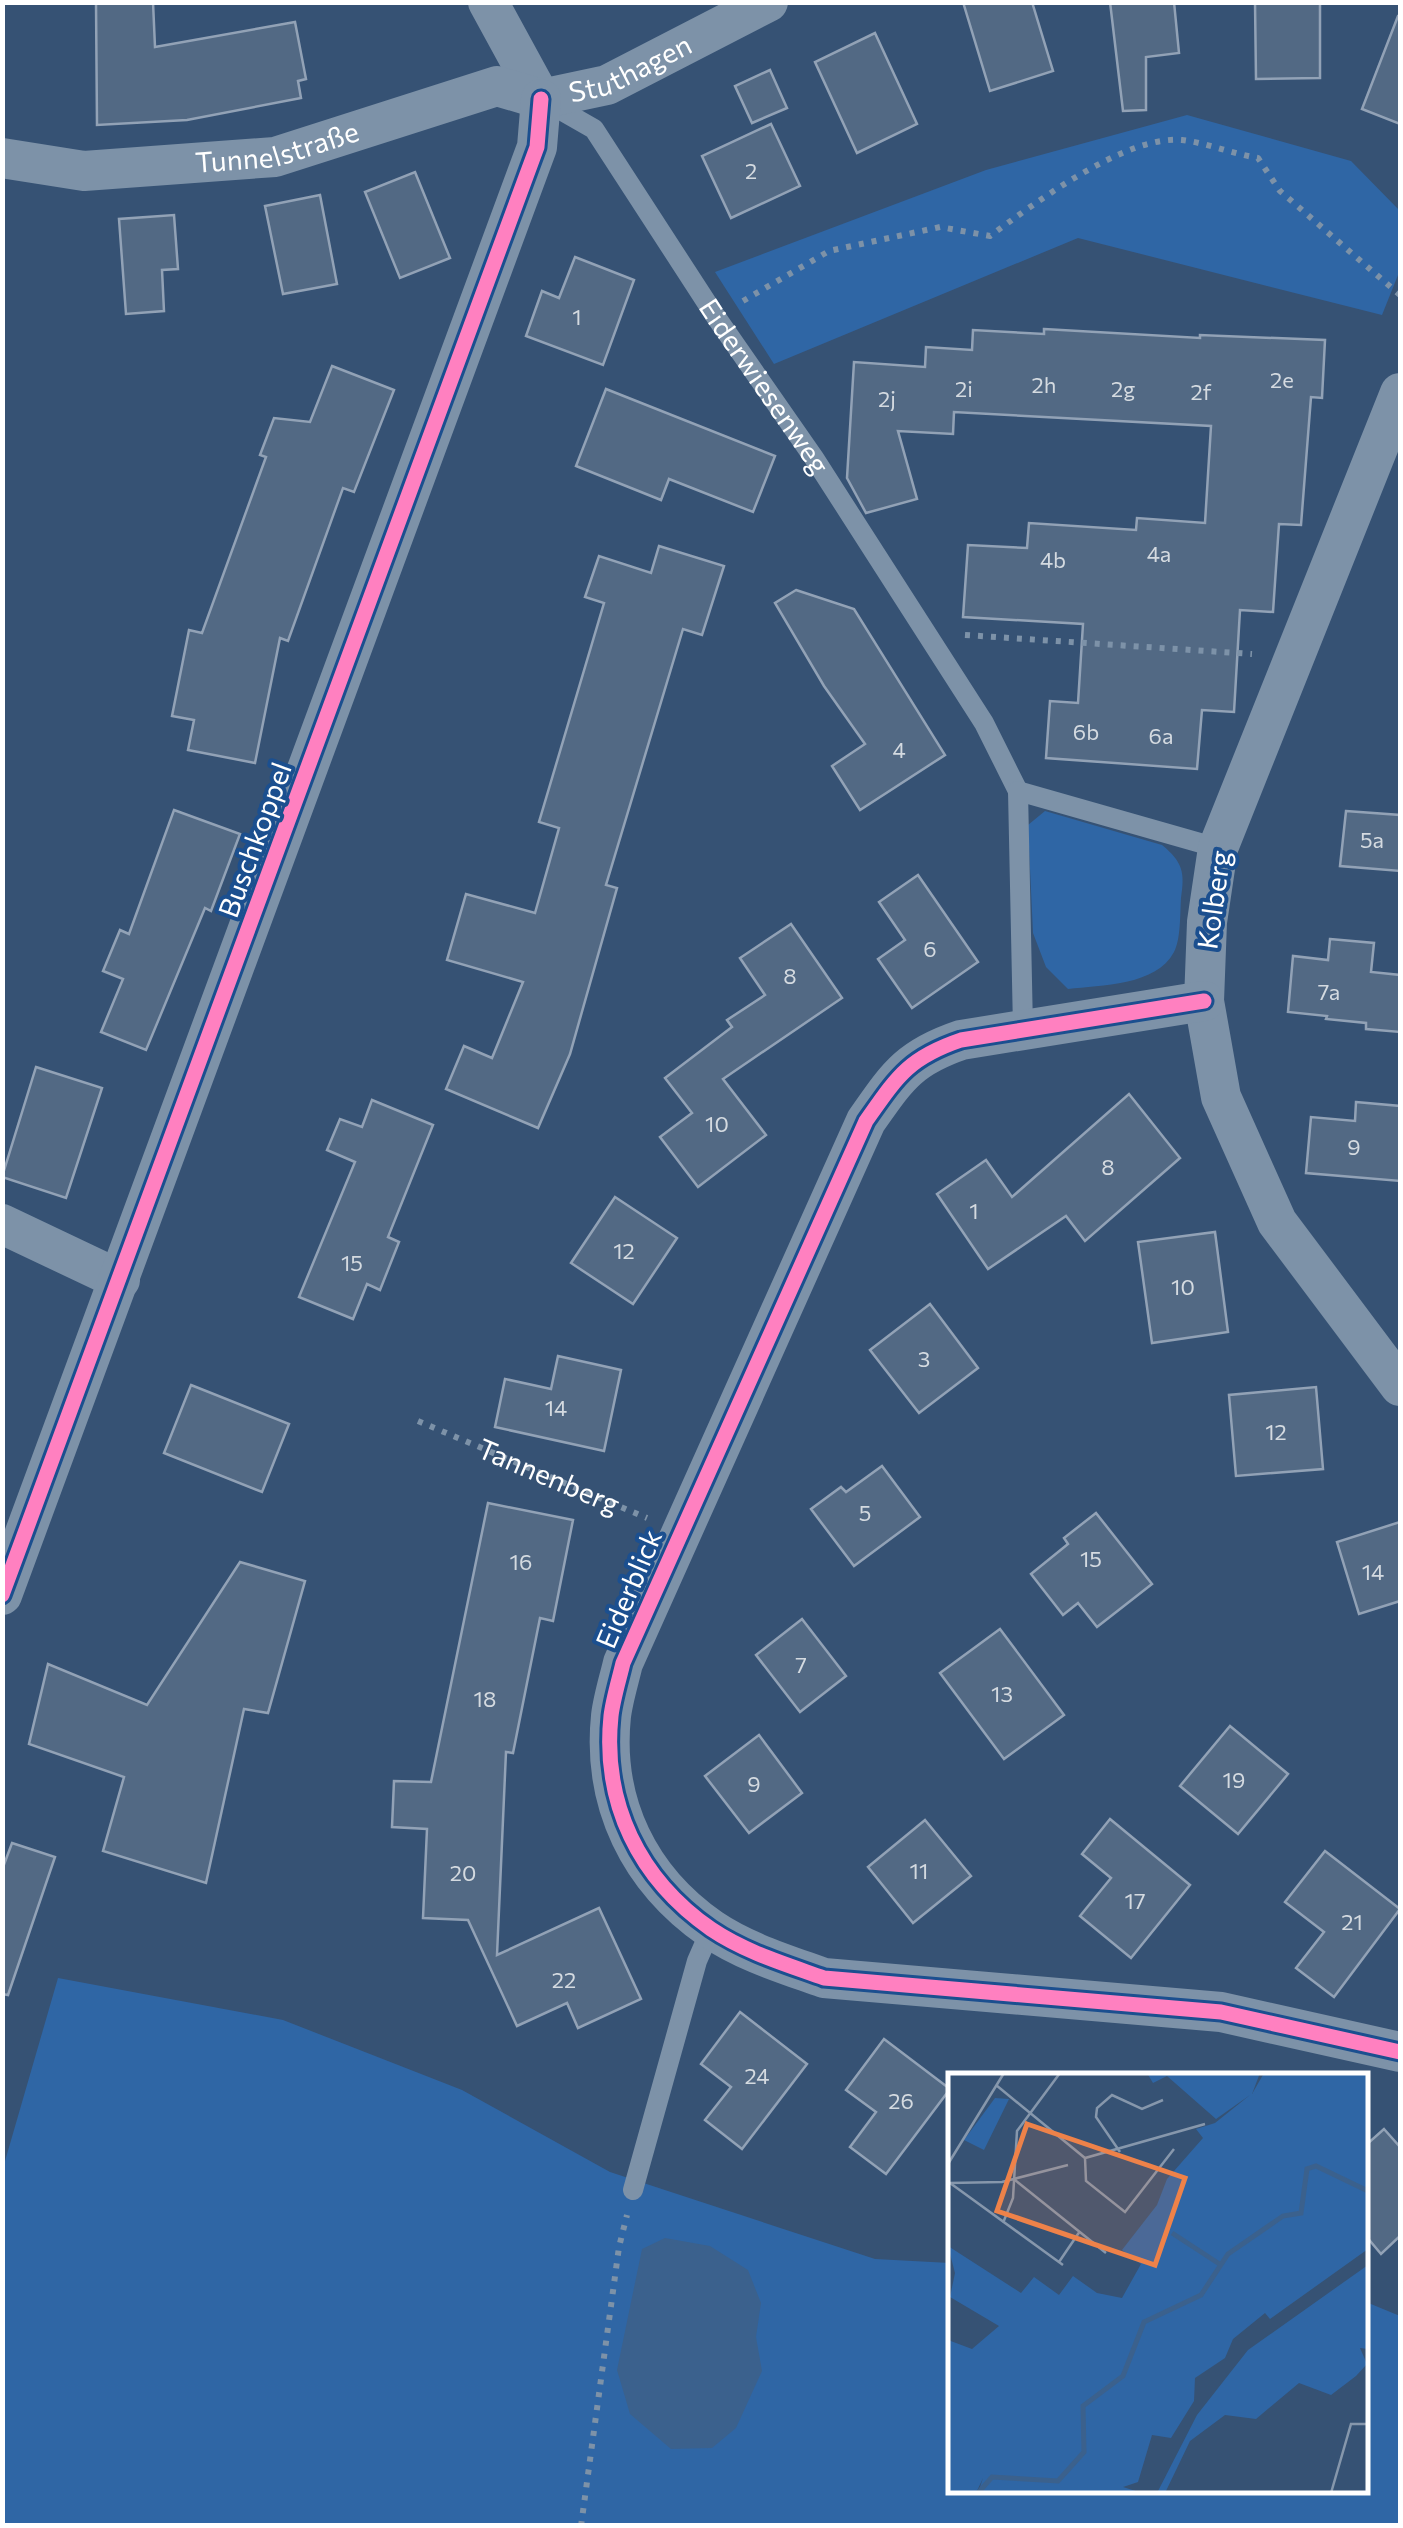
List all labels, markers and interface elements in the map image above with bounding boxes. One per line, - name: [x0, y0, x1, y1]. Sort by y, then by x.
- street label: Stuthagen: [566, 27, 697, 109]
- street label: Tunnelstraße: [194, 113, 363, 179]
- house number: 2: [745, 157, 757, 184]
- street label: Eiderwiesenweg: [693, 292, 838, 480]
- house number: 1: [572, 303, 582, 330]
- house number: 2e: [1270, 366, 1294, 393]
- house number: 2h: [1032, 371, 1056, 398]
- house number: 2i: [955, 375, 973, 402]
- house number: 2g: [1111, 375, 1135, 402]
- house number: 2f: [1191, 378, 1212, 405]
- house number: 2j: [878, 385, 896, 412]
- house number: 4a: [1147, 540, 1171, 567]
- house number: 4b: [1040, 546, 1066, 573]
- house number: 6b: [1073, 718, 1099, 745]
- house number: 6a: [1149, 722, 1173, 749]
- house number: 4: [892, 736, 906, 763]
- street label: Buschkoppel: [210, 757, 298, 922]
- house number: 5a: [1360, 826, 1384, 853]
- street label: Kolberg: [1189, 848, 1237, 951]
- house number: 6: [923, 935, 937, 962]
- house number: 8: [783, 962, 797, 989]
- house number: 7a: [1318, 978, 1340, 1005]
- house number: 10: [705, 1110, 729, 1137]
- house number: 9: [1347, 1133, 1361, 1160]
- house number: 8: [1101, 1153, 1115, 1180]
- house number: 1: [969, 1197, 979, 1224]
- house number: 12: [613, 1237, 635, 1264]
- house number: 15: [341, 1249, 363, 1276]
- house number: 10: [1171, 1273, 1195, 1300]
- house number: 3: [918, 1345, 930, 1372]
- house number: 14: [545, 1394, 567, 1421]
- house number: 12: [1265, 1418, 1287, 1445]
- street label: Tannenberg: [473, 1430, 625, 1521]
- house number: 5: [859, 1499, 871, 1526]
- street label: Eiderblick: [588, 1524, 668, 1653]
- house number: 15: [1080, 1545, 1102, 1572]
- house number: 16: [510, 1548, 532, 1575]
- house number: 14: [1362, 1558, 1384, 1585]
- house number: 7: [795, 1651, 807, 1678]
- house number: 13: [991, 1680, 1013, 1707]
- house number: 18: [474, 1685, 496, 1712]
- house number: 19: [1223, 1766, 1245, 1793]
- house number: 9: [747, 1770, 761, 1797]
- house number: 11: [910, 1857, 928, 1884]
- house number: 20: [450, 1859, 476, 1886]
- house number: 17: [1124, 1887, 1146, 1914]
- house number: 21: [1341, 1908, 1363, 1935]
- house number: 22: [552, 1966, 576, 1993]
- house number: 24: [744, 2062, 770, 2089]
- inset map: [948, 2073, 1368, 2493]
- house number: 26: [888, 2087, 914, 2114]

